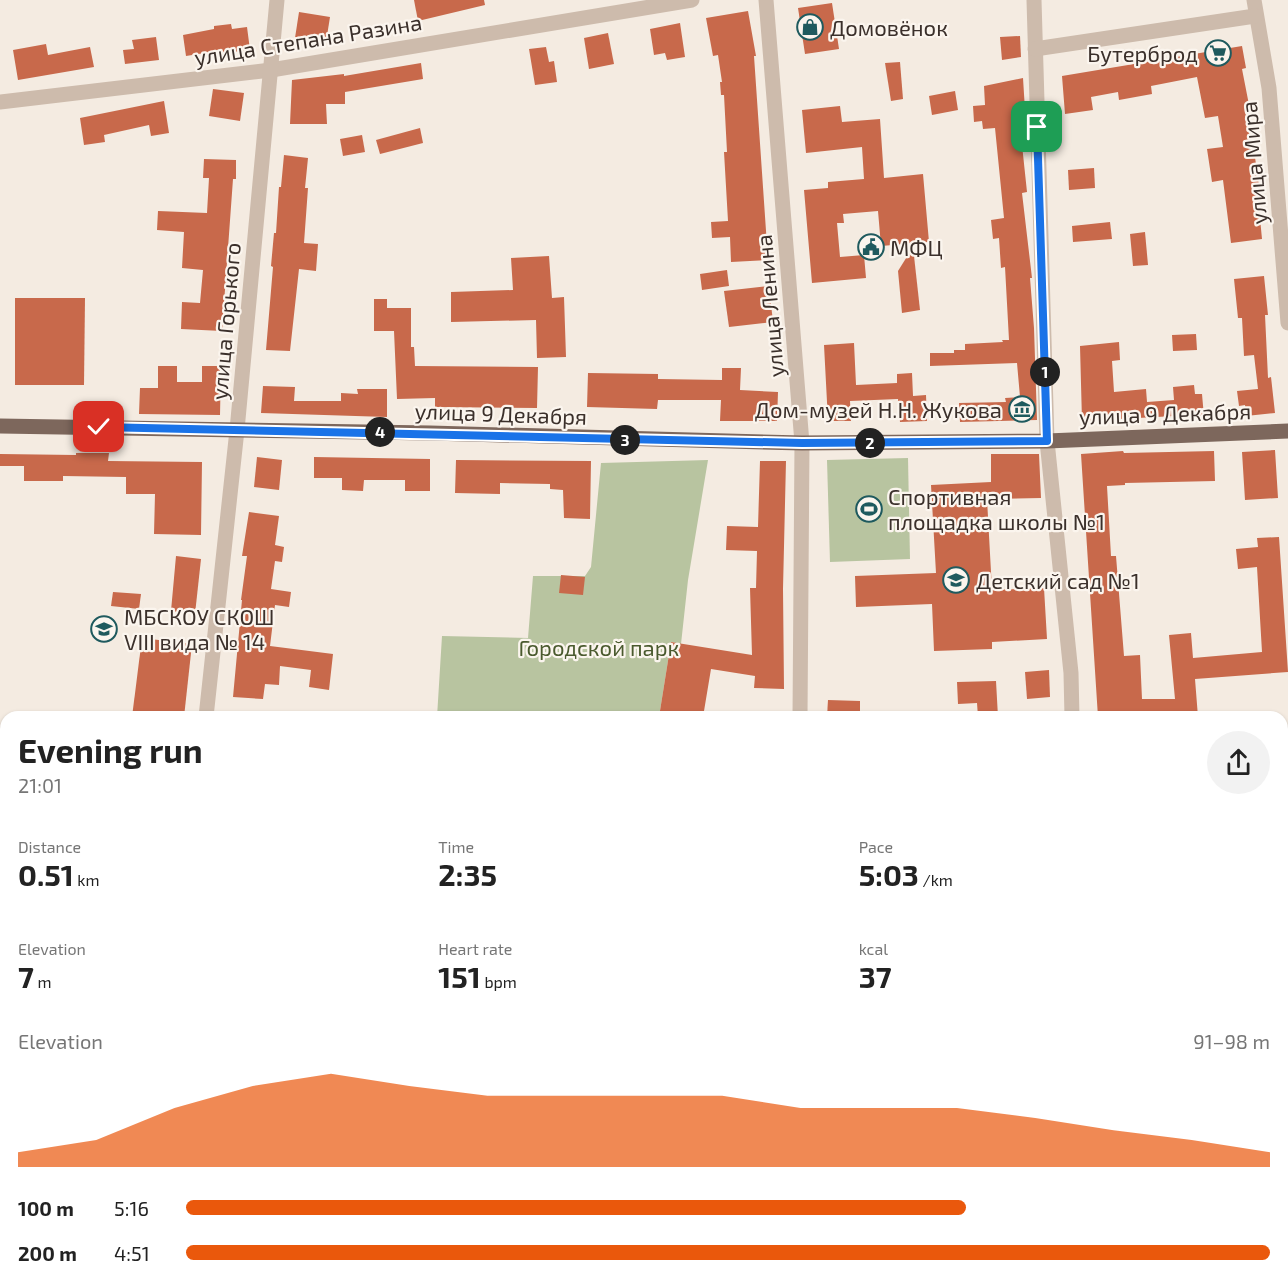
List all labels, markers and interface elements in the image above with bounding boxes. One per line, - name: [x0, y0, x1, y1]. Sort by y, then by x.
- street label: улица Степана Разина: [192, 8, 424, 71]
- shop icon: Домовёнок: [795, 12, 825, 42]
- place label: Домовёнок: [830, 14, 948, 40]
- supermarket icon: Бутерброд: [1203, 38, 1233, 68]
- place label: Бутерброд: [1087, 40, 1198, 67]
- street label: улица Мира: [1235, 100, 1272, 226]
- pin: [1011, 101, 1062, 152]
- icon: arrive: [1020, 110, 1053, 143]
- public building icon: МФЦ: [856, 232, 886, 262]
- street label: улица Ленина: [750, 233, 789, 378]
- place label: МФЦ: [890, 234, 943, 260]
- street label: улица Горького: [205, 241, 246, 401]
- pin: 1: [1030, 357, 1060, 387]
- text: 1: [1042, 362, 1048, 381]
- museum icon: Дом-музей Н.Н. Жукова: [1007, 394, 1037, 424]
- place label: Дом-музей Н.Н. Жукова: [755, 396, 1002, 423]
- street label: улица 9 Декабря: [414, 397, 588, 430]
- street label: улица 9 Декабря: [1078, 397, 1252, 430]
- pin: [73, 401, 124, 452]
- icon: check: [82, 410, 115, 443]
- pin: 4: [365, 417, 395, 447]
- text: 4: [375, 422, 385, 441]
- pin: 3: [610, 425, 640, 455]
- pin: 2: [855, 428, 885, 458]
- text: 3: [620, 430, 630, 449]
- text: 2: [865, 433, 875, 452]
- place label: Спортивная площадка школы №1: [888, 483, 1105, 534]
- sports icon: Спортивная площадка школы №1: [854, 494, 884, 524]
- school or university icon: Детский сад №1: [941, 565, 971, 595]
- place label: Детский сад №1: [976, 567, 1140, 593]
- place label: МБСКОУ СКОШ VIII вида № 14: [124, 603, 275, 654]
- school or university icon: МБСКОУ СКОШ VIII вида № 14: [89, 614, 119, 644]
- park label: Городской парк: [519, 634, 680, 660]
- text: Evening run: [18, 730, 203, 770]
- button: share: [1207, 731, 1270, 794]
- text: 21:01: [18, 773, 62, 797]
- text: Distance: [18, 837, 81, 856]
- text: Time: [438, 837, 474, 856]
- text: Pace: [859, 837, 893, 856]
- text: 0.51: [18, 856, 74, 892]
- text: 2:35: [438, 856, 497, 892]
- text: 5:03: [859, 856, 919, 892]
- text: km: [74, 870, 100, 889]
- text: /km: [919, 870, 953, 889]
- text: Elevation: [18, 939, 86, 958]
- text: Heart rate: [438, 939, 512, 958]
- text: kcal: [859, 939, 888, 958]
- text: 7: [18, 958, 34, 994]
- text: 151: [438, 958, 481, 994]
- text: 37: [859, 958, 892, 994]
- text: m: [34, 972, 51, 991]
- text: bpm: [481, 972, 517, 991]
- text: Elevation: [18, 1029, 103, 1053]
- text: 91–98 m: [1193, 1029, 1270, 1053]
- text: 100 m: [18, 1196, 74, 1220]
- text: 5:16: [114, 1196, 149, 1220]
- text: 200 m: [18, 1241, 77, 1265]
- text: 4:51: [114, 1241, 150, 1265]

